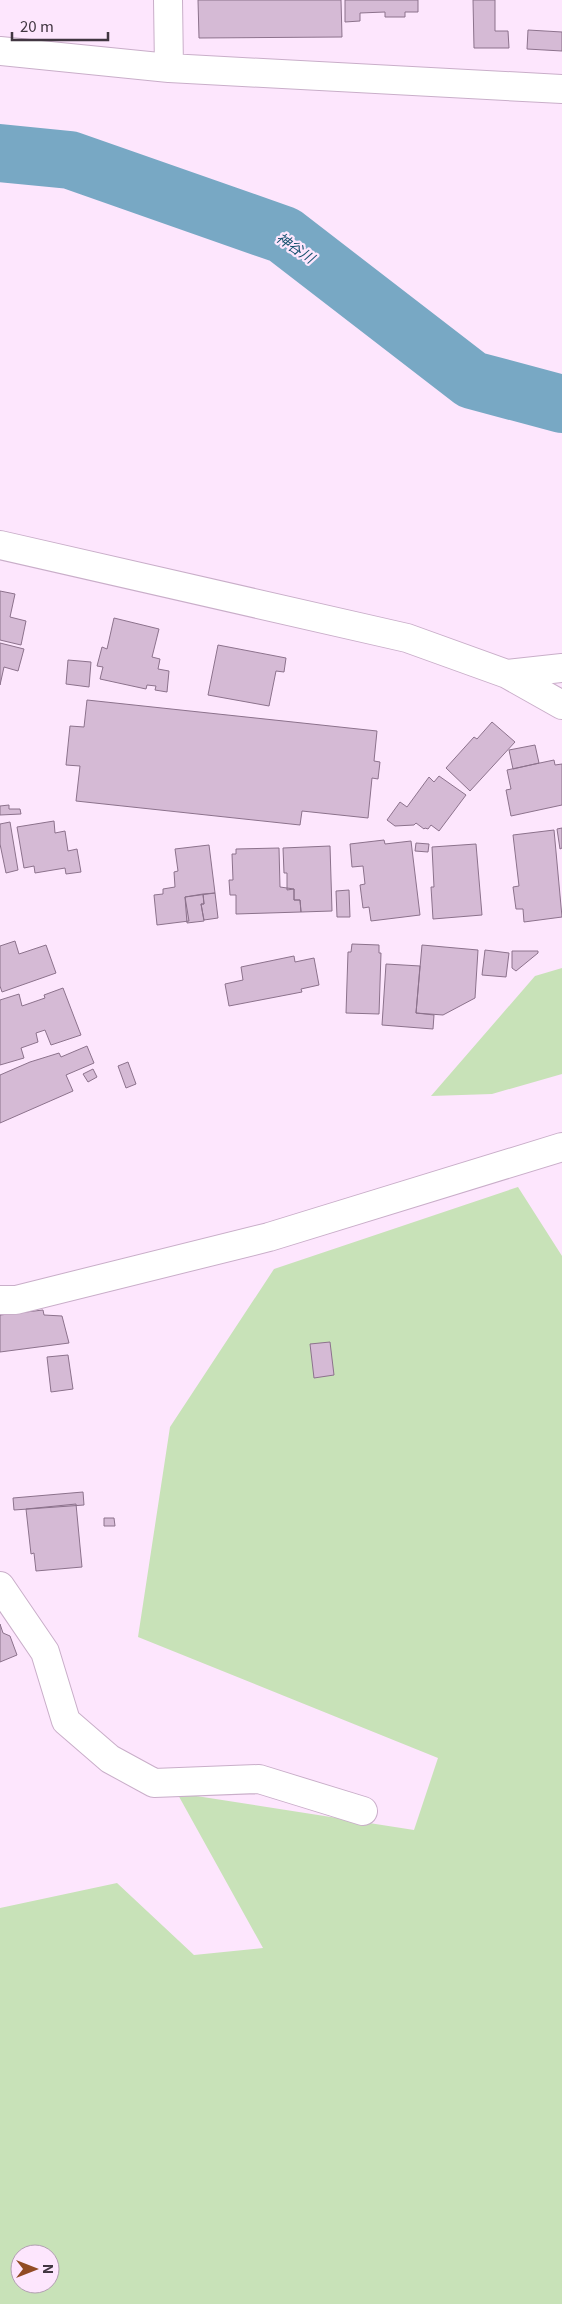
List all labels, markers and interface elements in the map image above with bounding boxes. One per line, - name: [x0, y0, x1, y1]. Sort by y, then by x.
- scale bar: [12, 10, 109, 42]
- text: 20 m: [20, 15, 54, 36]
- water label: 神谷川: [273, 227, 321, 268]
- north arrow: [10, 2244, 60, 2294]
- text: N: [39, 2264, 59, 2274]

